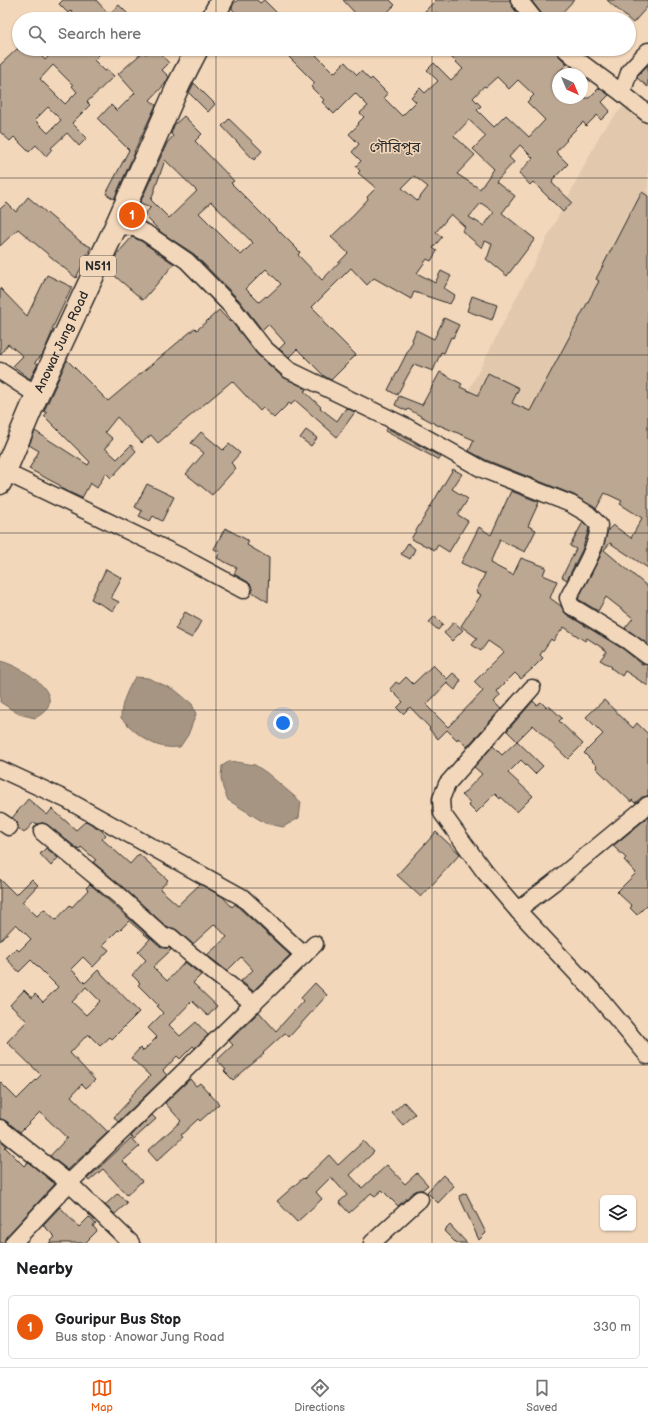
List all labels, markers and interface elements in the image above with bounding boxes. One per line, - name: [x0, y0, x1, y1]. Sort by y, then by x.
- search box: [12, 12, 636, 56]
- icon: search: [26, 23, 48, 45]
- text: Search here: [58, 25, 141, 44]
- north arrow: [552, 68, 588, 104]
- district label: গৌরিপুর: [369, 138, 422, 157]
- pin: 1: [119, 200, 145, 230]
- road number: N511: [80, 256, 116, 276]
- street label: Anowar Jung Road: [31, 289, 92, 395]
- your location: [273, 713, 293, 733]
- map controls: [600, 1195, 636, 1231]
- button: layers: [600, 1195, 636, 1231]
- text: Nearby: [16, 1259, 73, 1279]
- text: Gouripur Bus Stop: [55, 1310, 181, 1329]
- text: 1: [27, 1319, 33, 1335]
- text: 330 m: [593, 1319, 631, 1335]
- text: Bus stop · Anowar Jung Road: [55, 1329, 224, 1345]
- tab: Map: [91, 1377, 113, 1414]
- tab: Directions: [294, 1377, 345, 1414]
- tab: Saved: [526, 1377, 557, 1414]

